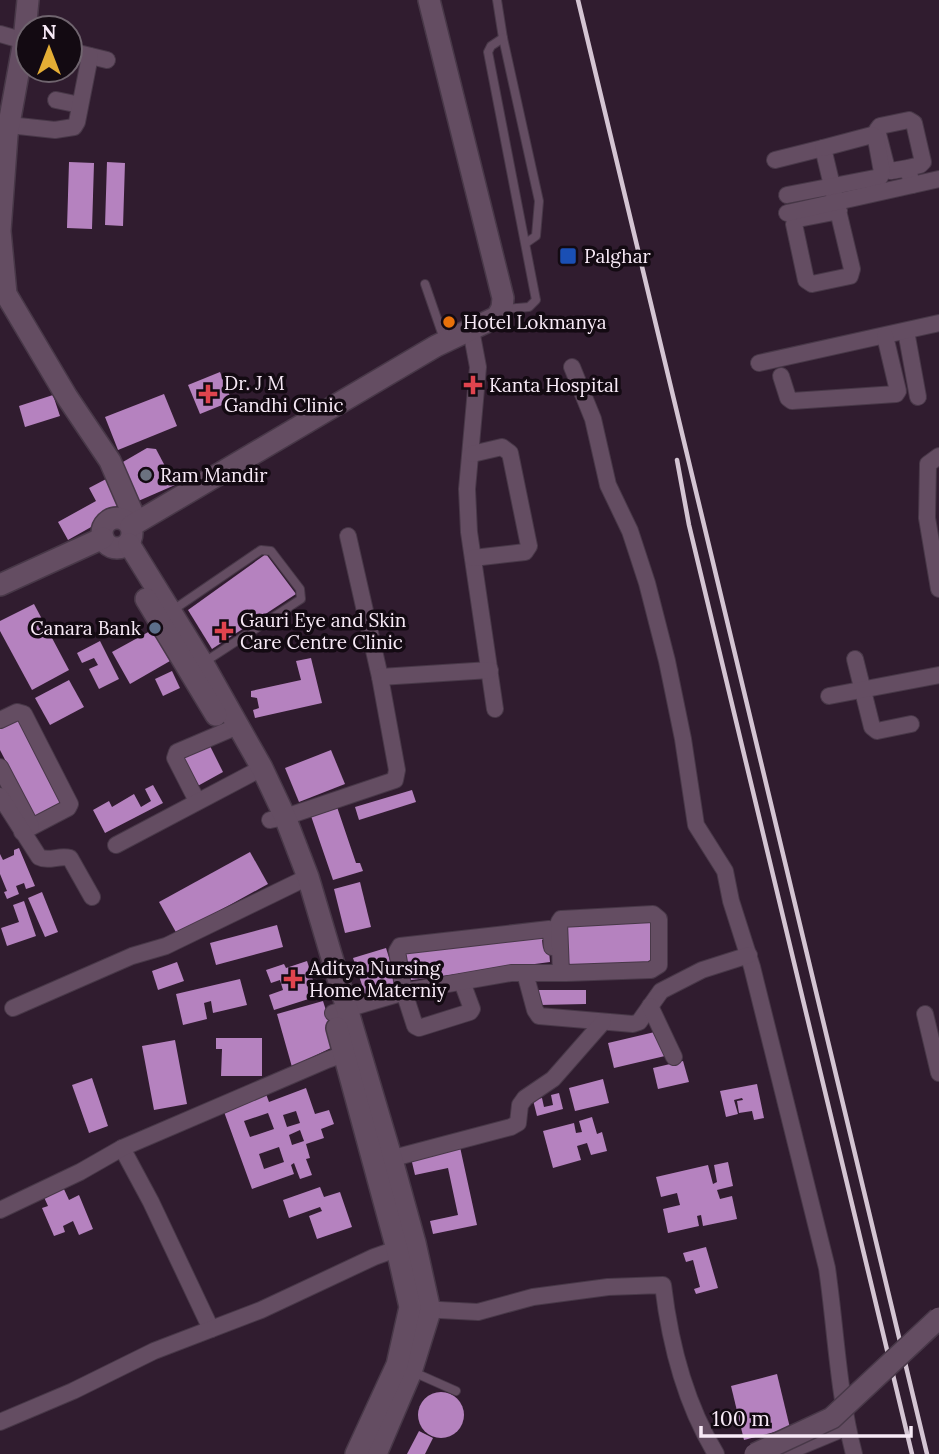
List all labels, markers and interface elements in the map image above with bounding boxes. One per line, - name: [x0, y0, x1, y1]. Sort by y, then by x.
- north arrow: [14, 14, 84, 84]
- text: N: [42, 20, 57, 44]
- place label: Palghar: [584, 244, 652, 268]
- marker: Palghar: [558, 246, 578, 266]
- place label: Hotel Lokmanya: [463, 310, 607, 334]
- marker: Hotel Lokmanya: [441, 314, 457, 330]
- place label: Dr. J M Gandhi Clinic: [224, 371, 344, 417]
- place label: Kanta Hospital: [489, 373, 619, 397]
- marker: Kanta Hospital: [463, 375, 483, 395]
- marker: Dr. J M Gandhi Clinic: [198, 384, 218, 404]
- place label: Ram Mandir: [160, 463, 268, 487]
- marker: Ram Mandir: [138, 467, 154, 483]
- place label: Gauri Eye and Skin Care Centre Clinic: [240, 608, 406, 654]
- place label: Canara Bank: [30, 616, 142, 640]
- marker: Canara Bank: [147, 620, 163, 636]
- marker: Gauri Eye and Skin Care Centre Clinic: [214, 621, 234, 641]
- place label: Aditya Nursing Home Materniy: [308, 956, 447, 1002]
- marker: Aditya Nursing Home Materniy: [283, 969, 303, 989]
- scale bar: [701, 1394, 911, 1438]
- text: 100 m: [712, 1405, 770, 1432]

